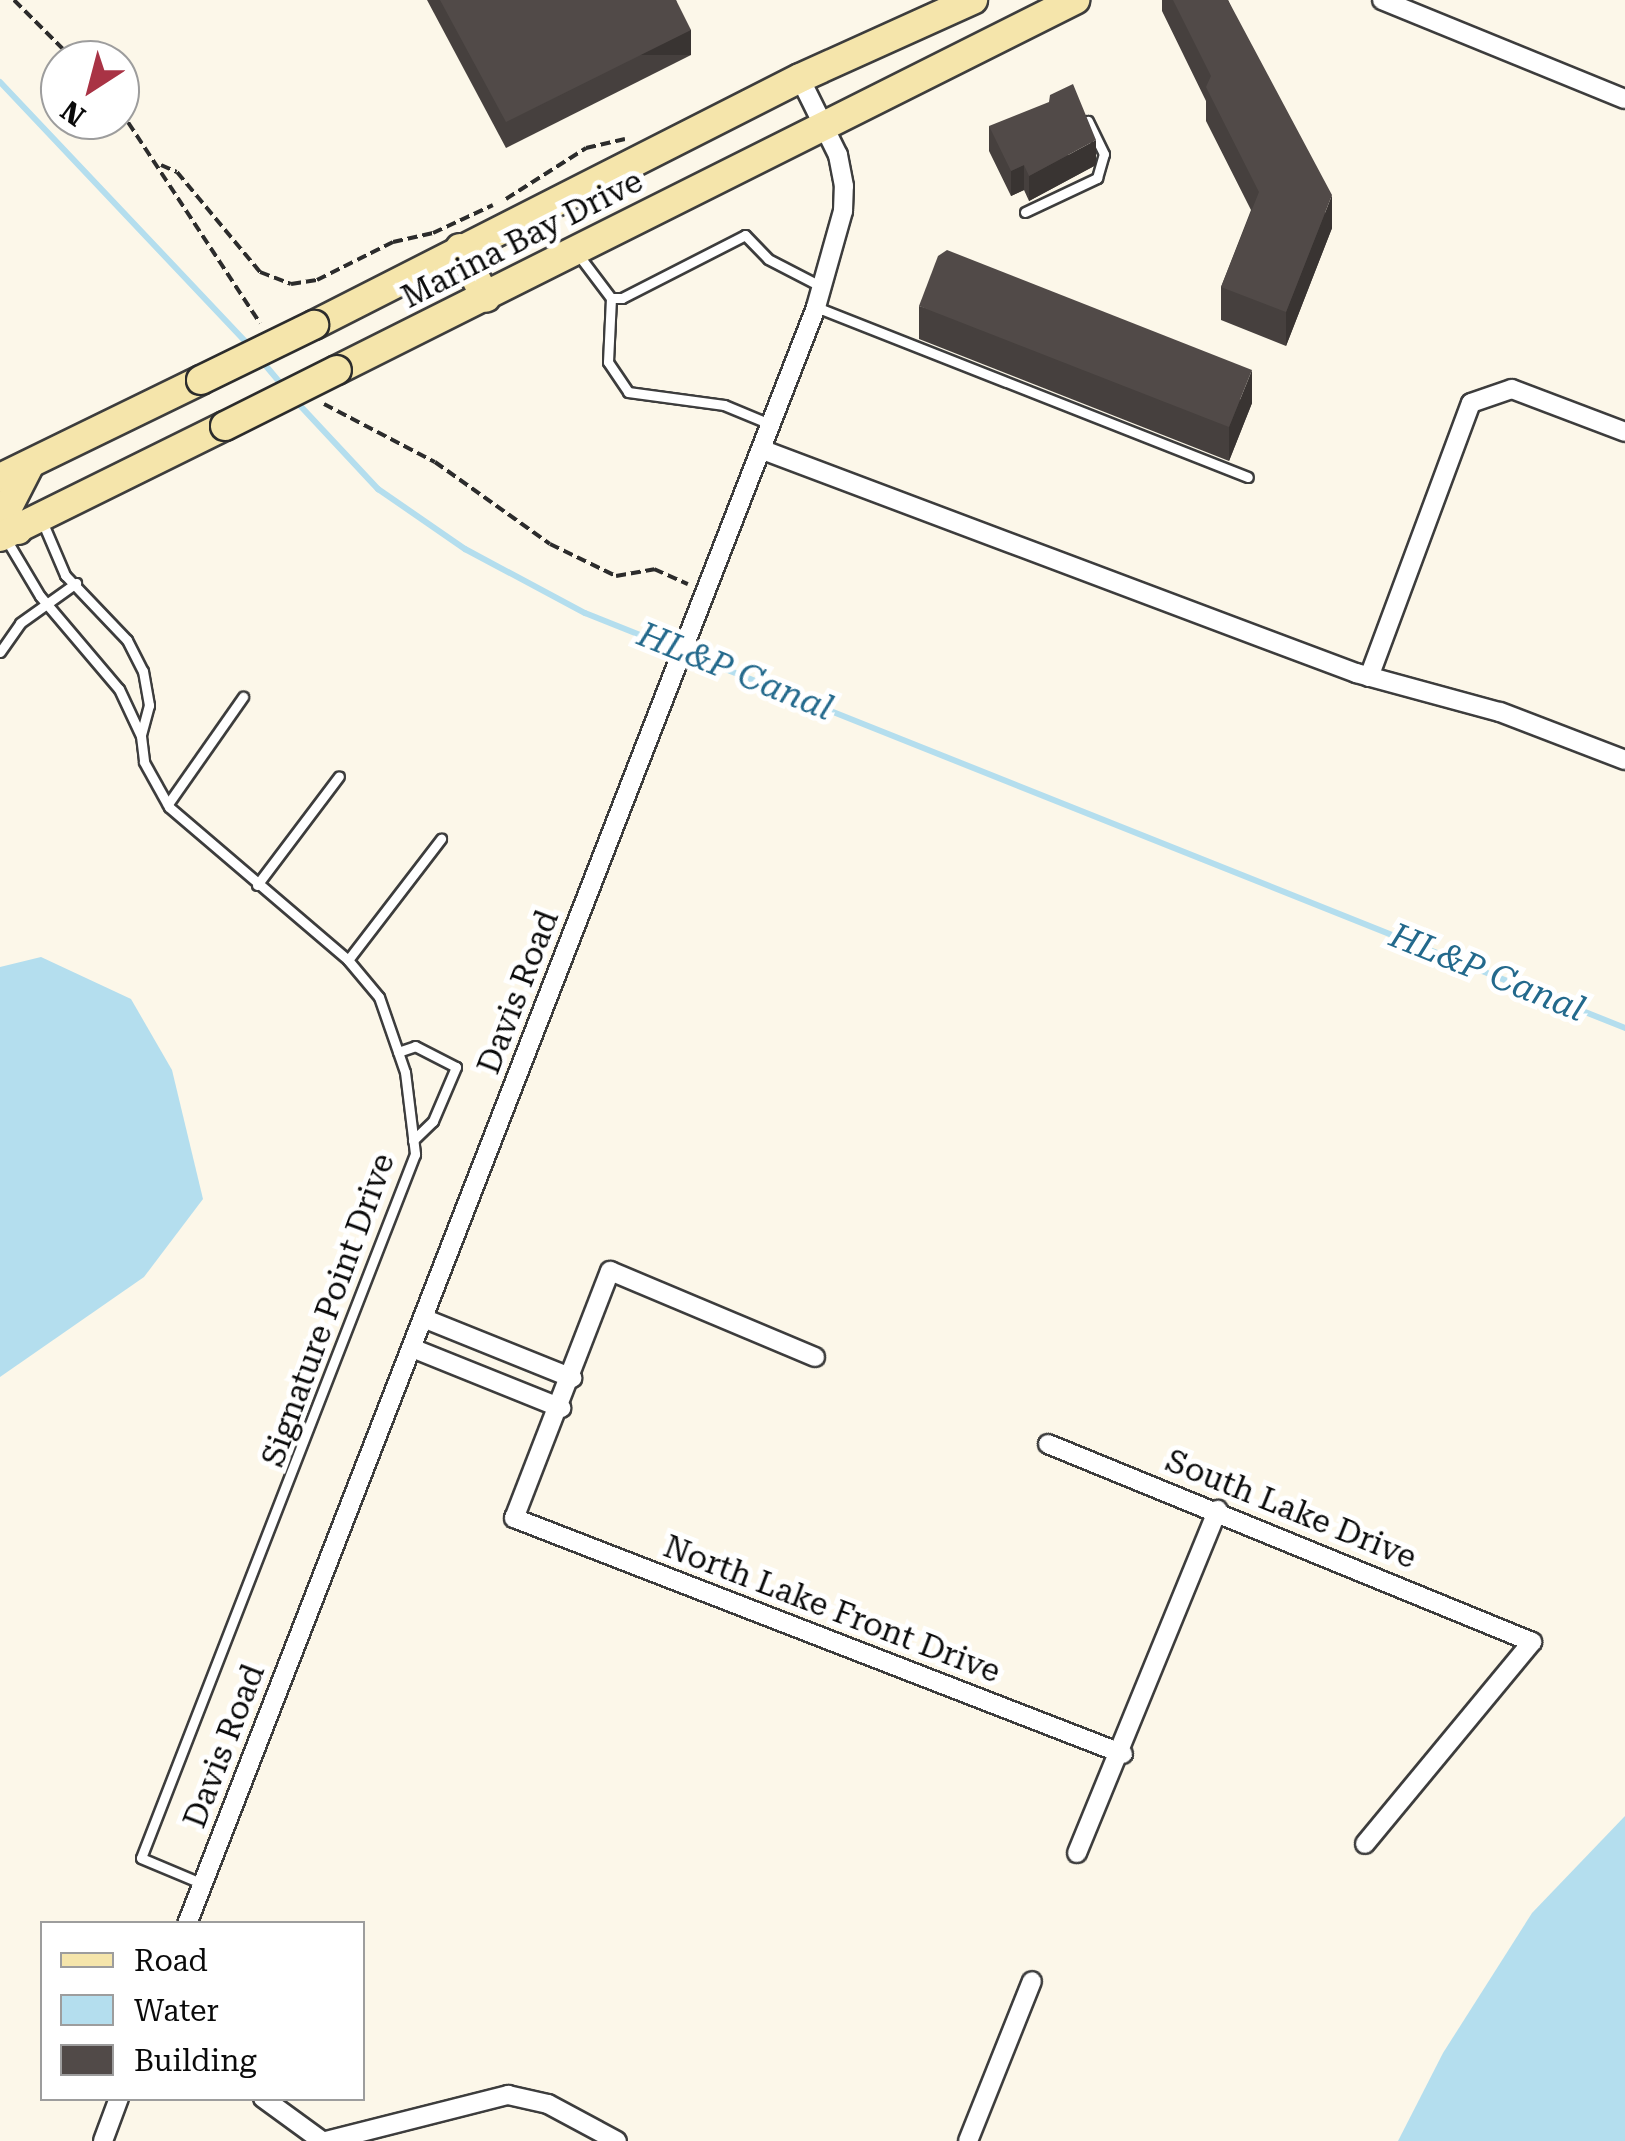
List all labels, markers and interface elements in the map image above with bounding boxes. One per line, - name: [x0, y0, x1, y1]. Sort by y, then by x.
- north arrow: [40, 40, 140, 140]
- text: N: [55, 93, 92, 133]
- street label: Marina Bay Drive: [395, 162, 649, 316]
- water label: HL&P Canal: [631, 614, 839, 730]
- street label: Davis Road: [469, 905, 567, 1079]
- water label: HL&P Canal: [1383, 915, 1591, 1031]
- street label: Signature Point Drive: [253, 1148, 403, 1472]
- street label: South Lake Drive: [1160, 1441, 1422, 1577]
- street label: North Lake Front Drive: [658, 1527, 1006, 1691]
- street label: Davis Road: [175, 1659, 273, 1833]
- legend: [40, 1921, 365, 2101]
- text: Road: [134, 1943, 208, 1978]
- text: Water: [134, 1993, 219, 2028]
- text: Building: [134, 2043, 257, 2078]

